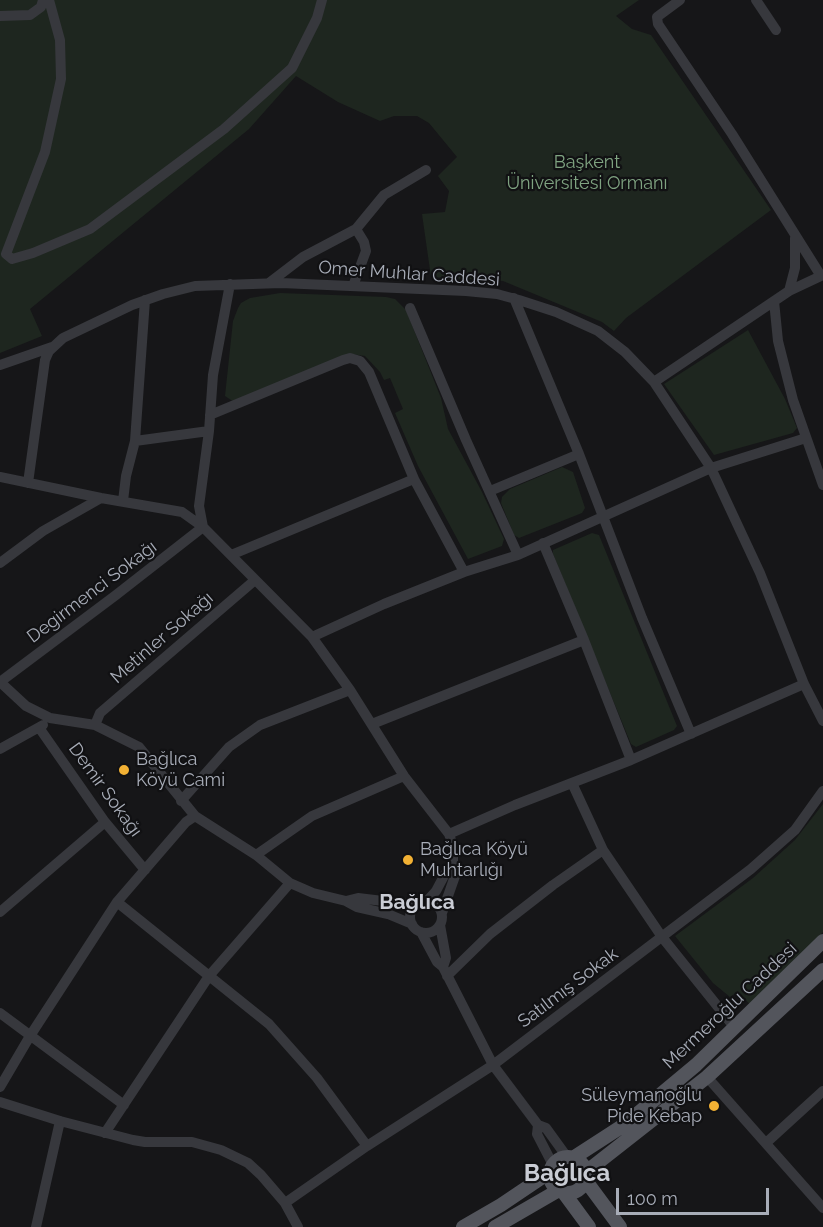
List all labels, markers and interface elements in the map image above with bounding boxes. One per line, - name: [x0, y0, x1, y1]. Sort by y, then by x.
- park label: Başkent Üniversitesi Ormanı: [507, 152, 667, 195]
- street label: Omer Muhlar Caddesi: [318, 257, 500, 291]
- street label: Degirmenci Sokağı: [23, 536, 161, 648]
- street label: Metinler Sokağı: [106, 588, 218, 688]
- street label: Demir Sokağı: [64, 739, 146, 841]
- place label: Bağlıca Köyü Cami: [136, 749, 225, 792]
- marker: Bağlıca Köyü Cami: [117, 763, 131, 777]
- place label: Bağlıca Köyü Muhtarlığı: [420, 839, 528, 882]
- marker: Bağlıca Köyü Muhtarlığı: [401, 853, 415, 867]
- district label: Bağlıca: [379, 890, 455, 916]
- street label: Mermeroğlu Caddesi: [658, 938, 802, 1074]
- street label: Satılmış Sokak: [514, 943, 622, 1033]
- place label: Süleymanoğlu Pide Kebap: [581, 1085, 702, 1128]
- marker: Süleymanoğlu Pide Kebap: [707, 1099, 721, 1113]
- district label: Bağlıca: [524, 1160, 610, 1188]
- scale bar: [619, 1176, 772, 1214]
- text: 100 m: [627, 1188, 678, 1209]

